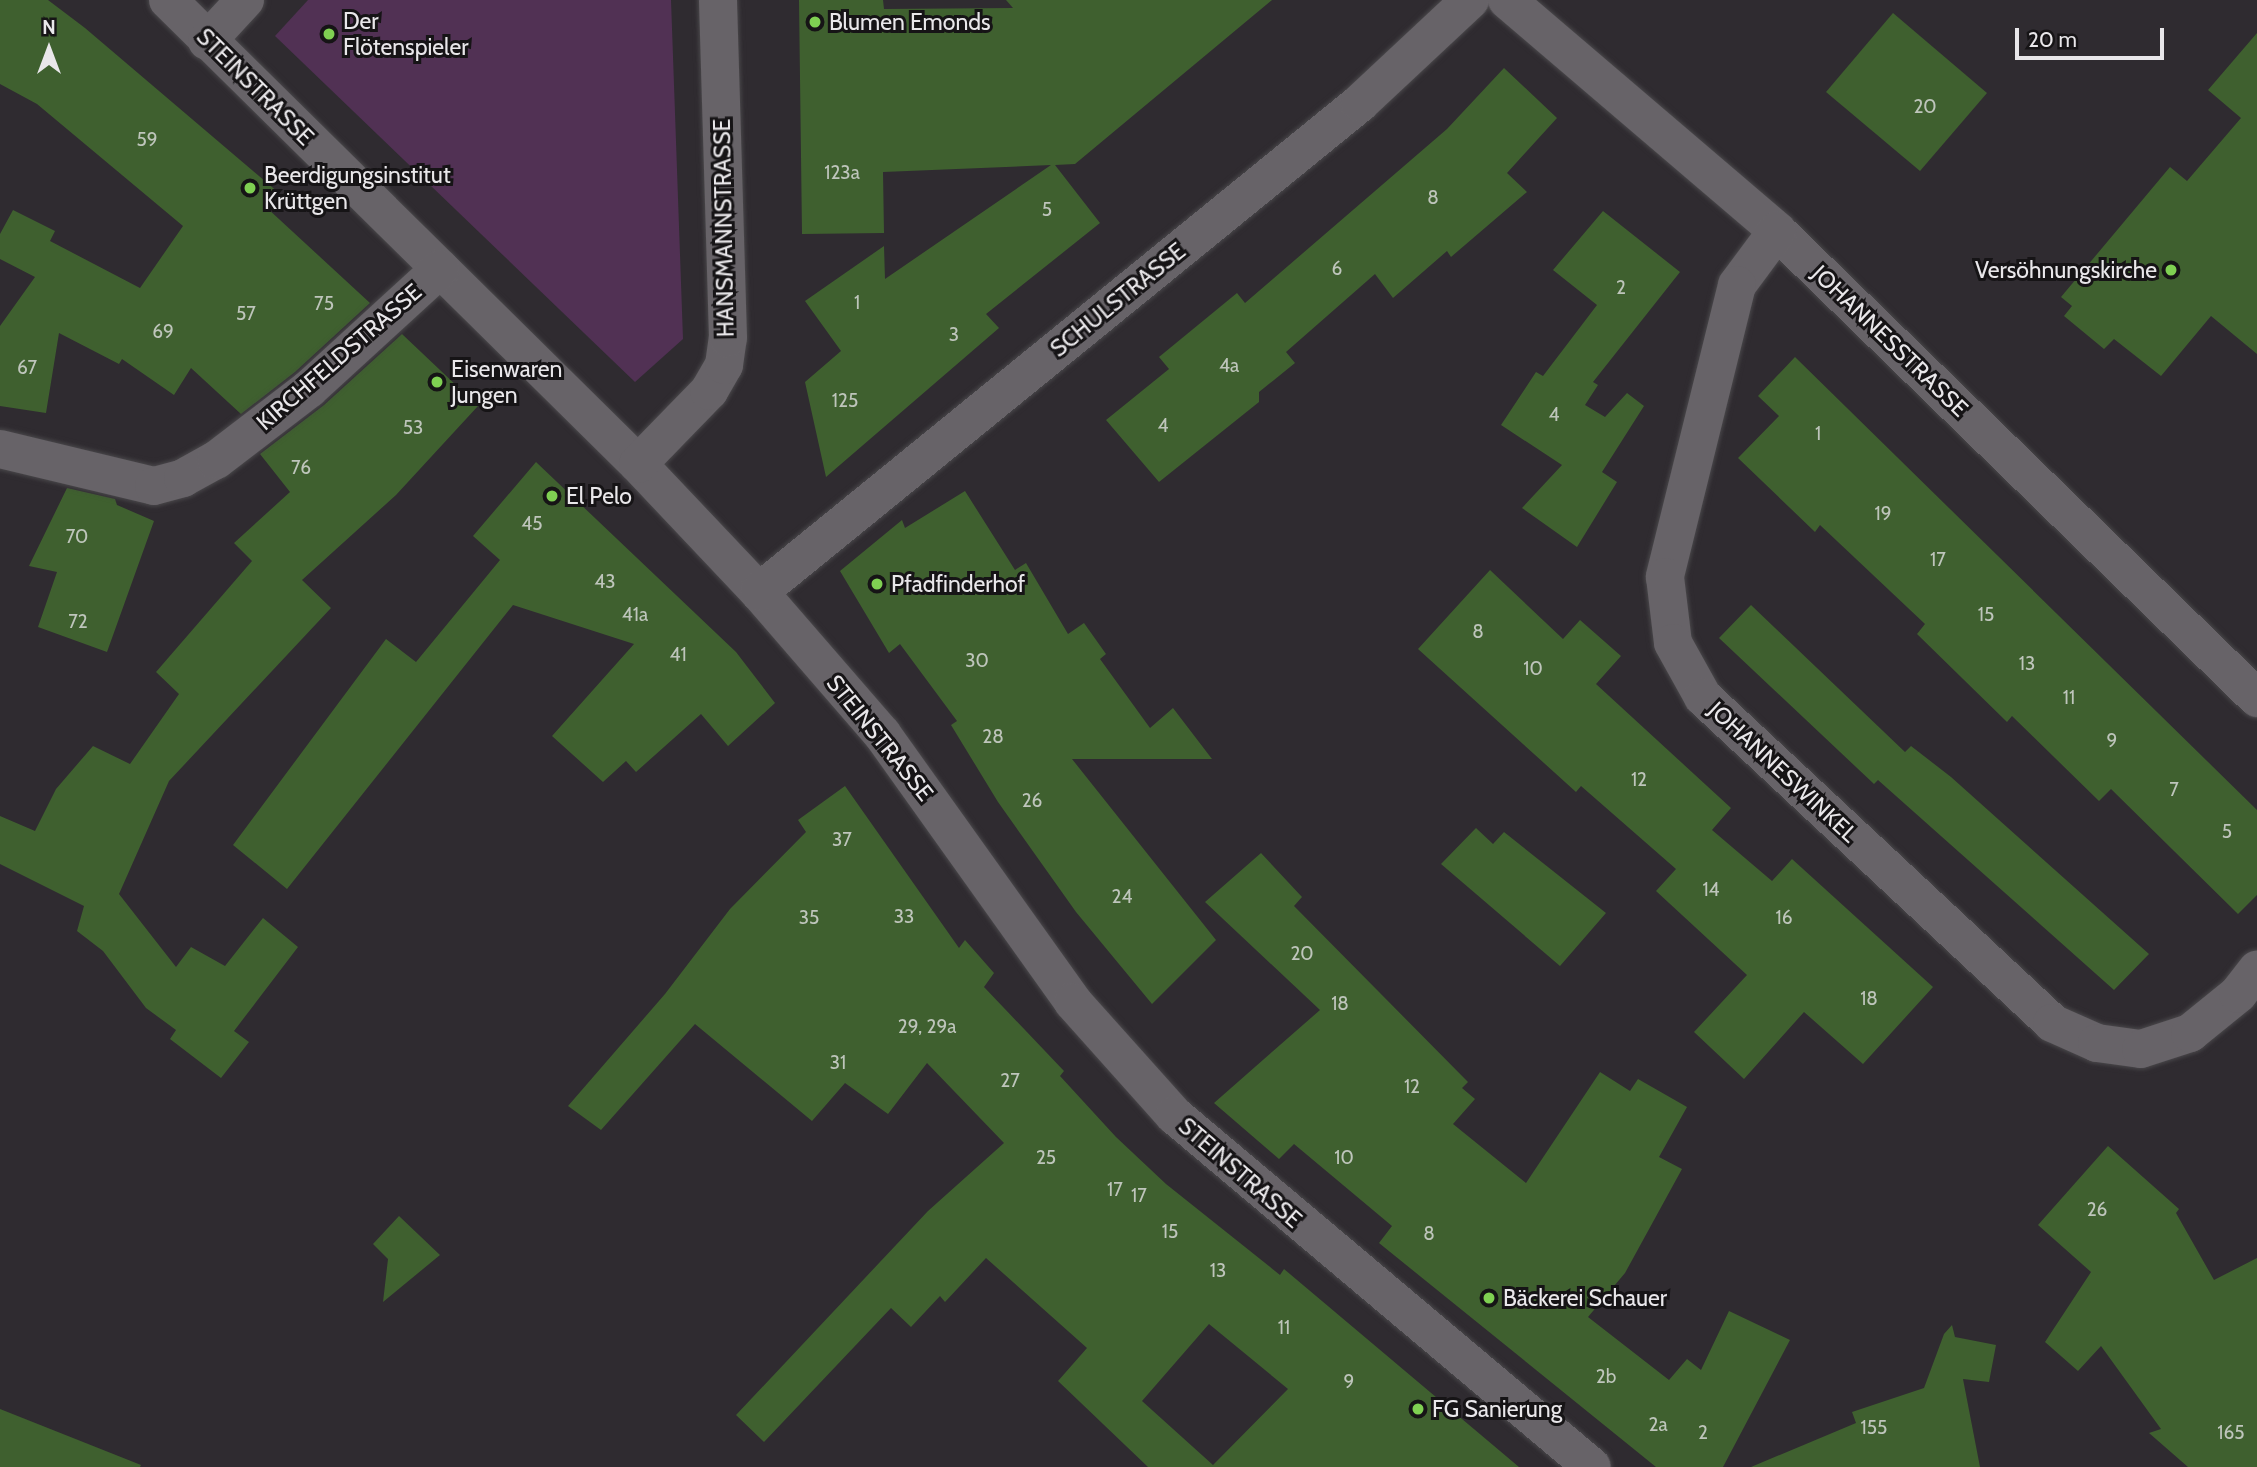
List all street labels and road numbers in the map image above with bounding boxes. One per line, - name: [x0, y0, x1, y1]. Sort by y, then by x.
- street label: STEINSTRASSE: [191, 23, 319, 151]
- street label: HANSMANNSTRASSE: [708, 118, 740, 338]
- street label: SCHULSTRASSE: [1045, 237, 1191, 363]
- street label: JOHANNESSTRASSE: [1806, 260, 1974, 422]
- street label: KIRCHFELDSTRASSE: [251, 278, 427, 436]
- street label: STEINSTRASSE: [821, 670, 939, 806]
- street label: JOHANNESWINKEL: [1703, 696, 1863, 848]
- street label: STEINSTRASSE: [1173, 1112, 1307, 1234]

